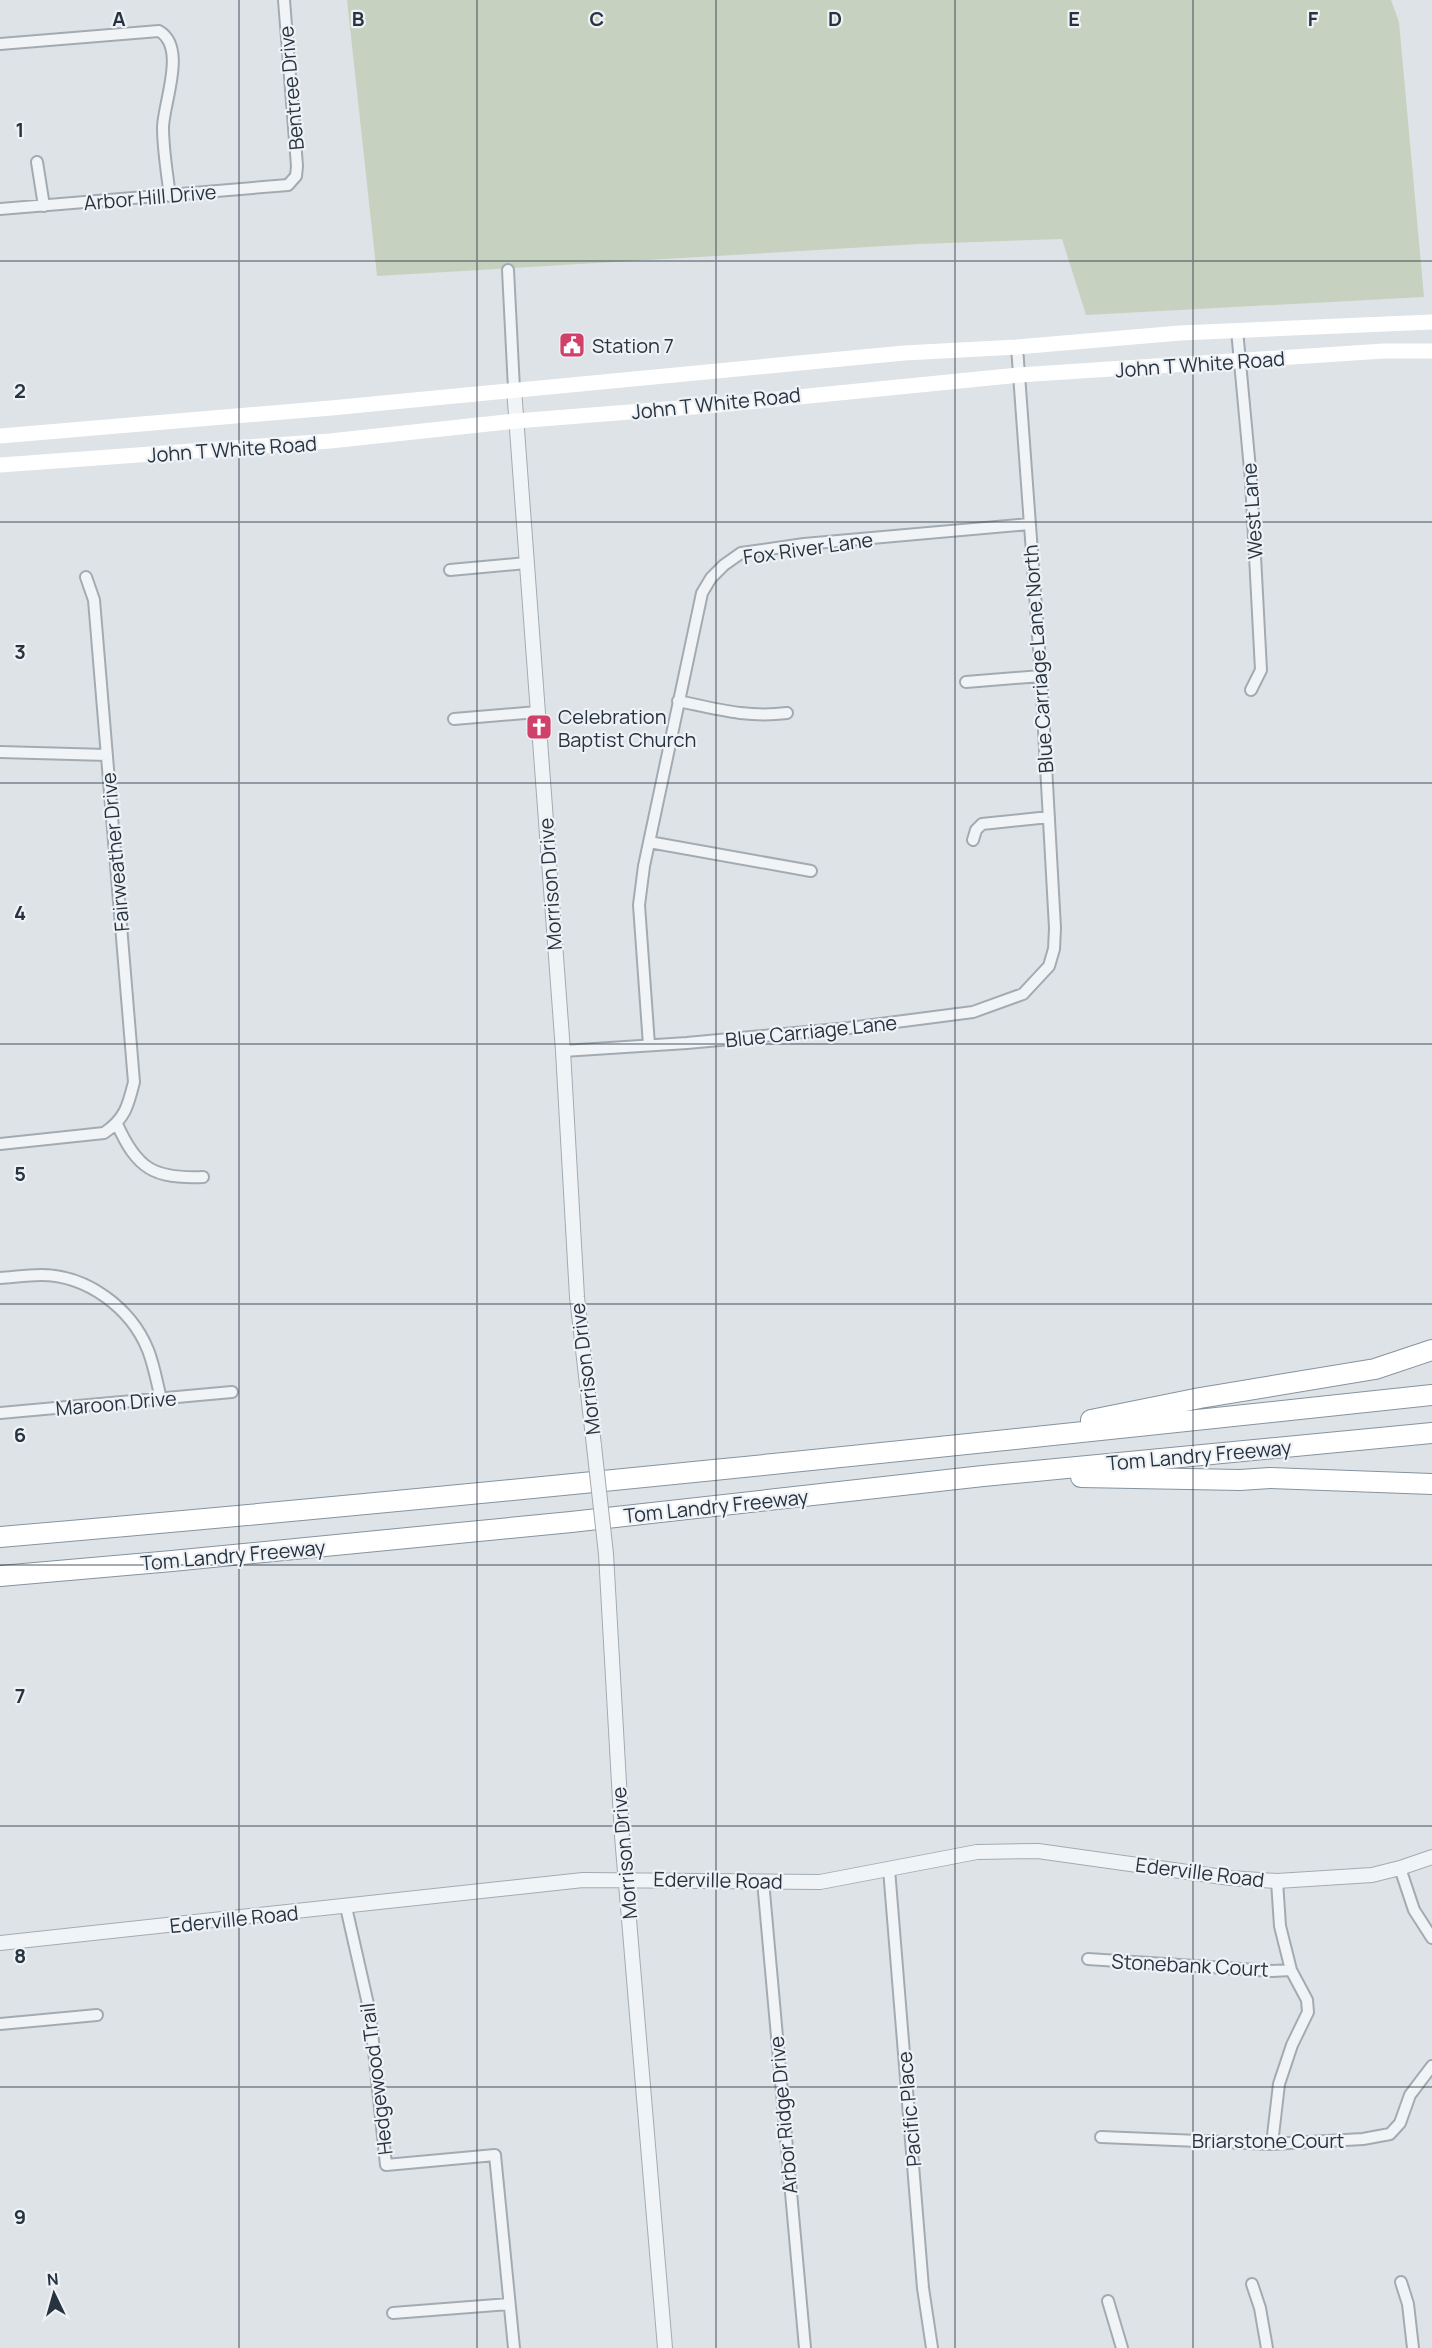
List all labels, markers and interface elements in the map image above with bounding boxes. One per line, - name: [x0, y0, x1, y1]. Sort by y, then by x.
- text: A: [112, 5, 126, 32]
- text: B: [352, 5, 365, 32]
- text: C: [590, 5, 604, 32]
- text: D: [828, 5, 842, 32]
- text: E: [1068, 5, 1080, 32]
- text: F: [1308, 5, 1319, 32]
- street label: Bentree Drive: [272, 25, 310, 151]
- text: 1: [16, 116, 24, 143]
- street label: Arbor Hill Drive: [82, 178, 218, 216]
- public building icon: Station 7: [557, 330, 587, 360]
- place label: Station 7: [592, 332, 674, 359]
- street label: John T White Road: [1114, 345, 1286, 383]
- text: 2: [14, 377, 26, 404]
- street label: John T White Road: [630, 381, 802, 425]
- street label: John T White Road: [146, 430, 318, 468]
- street label: West Lane: [1235, 462, 1269, 560]
- street label: Fox River Lane: [741, 526, 875, 570]
- street label: Blue Carriage Lane North: [1017, 544, 1059, 774]
- text: 3: [14, 638, 26, 665]
- place label: Celebration Baptist Church: [558, 703, 696, 753]
- church icon: Celebration Baptist Church: [524, 712, 554, 742]
- street label: Fairweather Drive: [95, 771, 135, 933]
- street label: Morrison Drive: [532, 817, 568, 951]
- text: 4: [14, 899, 26, 926]
- street label: Blue Carriage Lane: [724, 1009, 898, 1053]
- text: 5: [14, 1160, 26, 1187]
- street label: Morrison Drive: [564, 1301, 606, 1437]
- street label: Maroon Drive: [54, 1384, 178, 1422]
- text: 6: [14, 1421, 26, 1448]
- street label: Tom Landry Freeway: [1105, 1433, 1293, 1477]
- street label: Tom Landry Freeway: [622, 1483, 810, 1529]
- street label: Tom Landry Freeway: [139, 1533, 327, 1577]
- text: 7: [15, 1682, 25, 1709]
- street label: Morrison Drive: [605, 1786, 643, 1920]
- street label: Ederville Road: [1134, 1851, 1266, 1893]
- street label: Ederville Road: [653, 1865, 783, 1895]
- street label: Ederville Road: [168, 1899, 300, 1939]
- text: 8: [14, 1942, 26, 1969]
- street label: Stonebank Court: [1111, 1947, 1269, 1983]
- street label: Hedgewood Trail: [353, 2001, 399, 2157]
- street label: Arbor Ridge Drive: [763, 2035, 803, 2195]
- street label: Pacific Place: [891, 2050, 927, 2168]
- street label: Briarstone Court: [1192, 2127, 1344, 2154]
- text: 9: [14, 2203, 26, 2230]
- north arrow: [24, 2264, 84, 2324]
- text: N: [46, 2268, 59, 2291]

